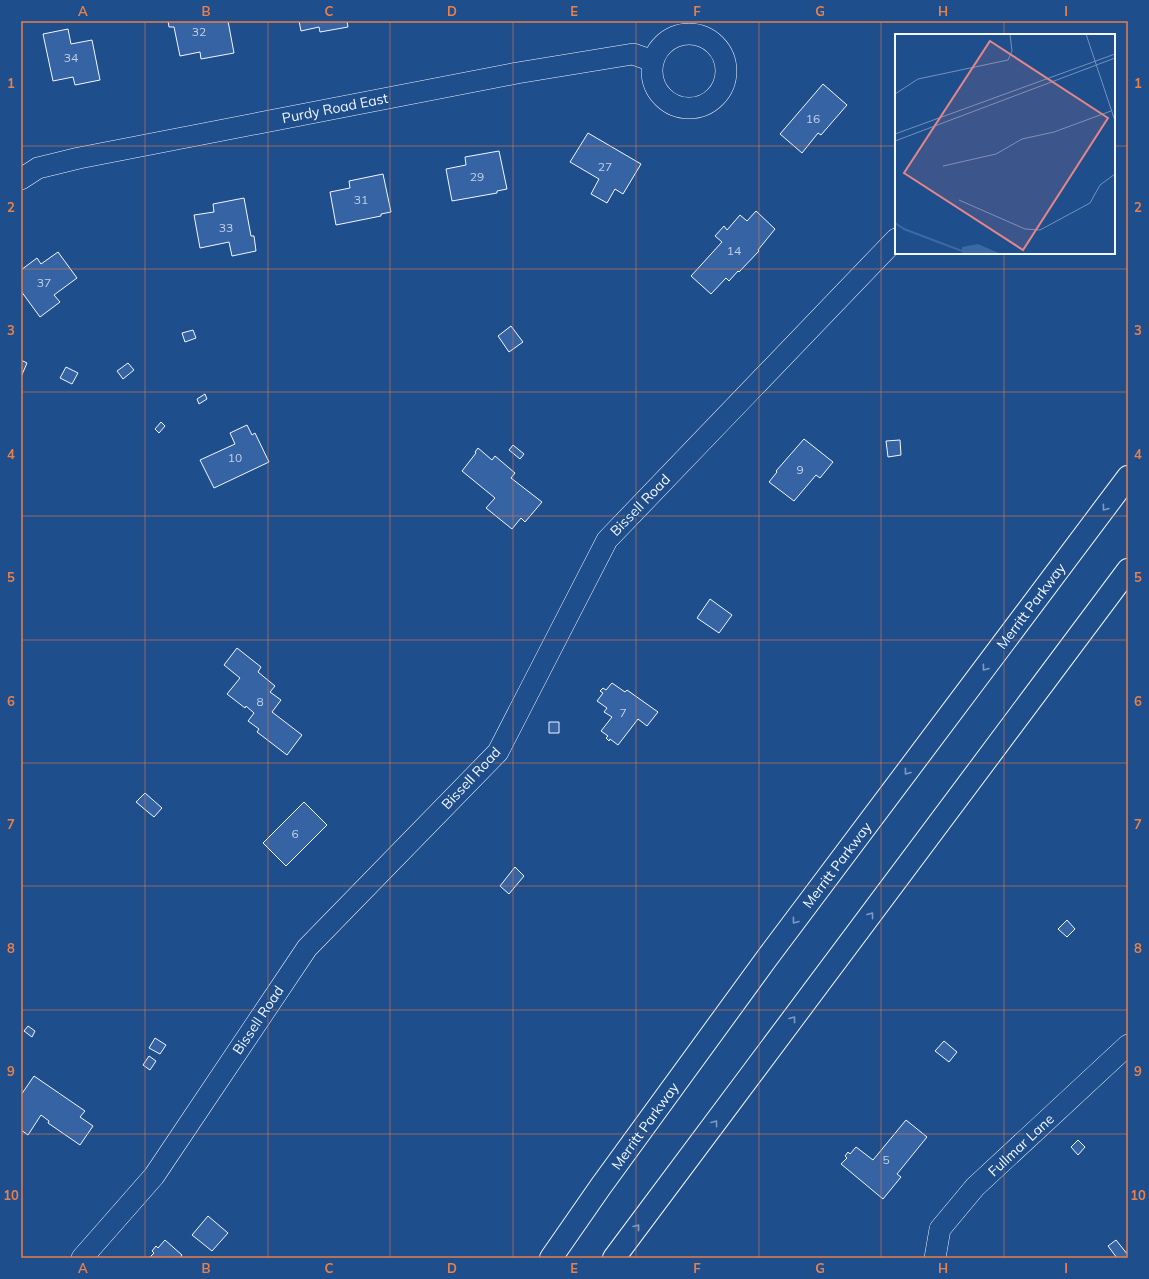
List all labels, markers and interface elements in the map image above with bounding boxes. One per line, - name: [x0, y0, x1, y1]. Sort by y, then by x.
- text: A: [78, 3, 88, 19]
- text: B: [202, 3, 211, 19]
- text: C: [325, 3, 334, 19]
- text: D: [447, 3, 457, 19]
- text: E: [570, 3, 578, 19]
- text: F: [693, 3, 701, 19]
- text: G: [815, 3, 825, 19]
- text: H: [938, 3, 948, 19]
- text: I: [1064, 3, 1068, 19]
- house number: 32: [192, 24, 206, 39]
- inset map: [895, 34, 1115, 254]
- house number: 34: [64, 50, 78, 65]
- text: 1: [7, 75, 15, 91]
- text: 1: [1134, 75, 1142, 91]
- street label: Purdy Road East: [280, 89, 390, 127]
- house number: 16: [806, 111, 820, 126]
- house number: 27: [598, 159, 612, 174]
- house number: 29: [470, 169, 484, 184]
- house number: 31: [354, 192, 368, 207]
- text: 2: [7, 199, 15, 215]
- text: 2: [1134, 199, 1142, 215]
- house number: 33: [219, 220, 233, 235]
- house number: 14: [727, 243, 741, 258]
- house number: 37: [37, 275, 51, 290]
- text: 3: [7, 322, 15, 338]
- text: 3: [1134, 322, 1142, 338]
- text: 4: [7, 446, 15, 462]
- text: 4: [1134, 446, 1142, 462]
- house number: 10: [228, 450, 242, 465]
- house number: 9: [796, 462, 804, 477]
- street label: Bissell Road: [606, 470, 674, 540]
- one-way arrow: [1102, 503, 1109, 510]
- street label: Merritt Parkway: [993, 559, 1070, 653]
- text: 5: [7, 569, 15, 585]
- text: 5: [1134, 569, 1142, 585]
- one-way arrow: [982, 664, 990, 671]
- text: 6: [7, 693, 15, 709]
- text: 6: [1134, 693, 1142, 709]
- house number: 8: [256, 694, 264, 709]
- house number: 7: [619, 705, 627, 720]
- street label: Bissell Road: [437, 743, 505, 813]
- one-way arrow: [904, 768, 912, 775]
- text: 7: [7, 816, 15, 832]
- text: 7: [1134, 816, 1142, 832]
- street label: Merritt Parkway: [799, 818, 876, 912]
- house number: 6: [291, 826, 299, 841]
- one-way arrow: [866, 912, 873, 919]
- one-way arrow: [793, 917, 800, 924]
- text: 8: [7, 940, 15, 956]
- text: 8: [1134, 940, 1142, 956]
- street label: Bissell Road: [228, 982, 288, 1058]
- one-way arrow: [788, 1016, 795, 1023]
- text: 9: [7, 1063, 15, 1079]
- text: 9: [1134, 1063, 1142, 1079]
- street label: Merritt Parkway: [607, 1078, 683, 1173]
- street label: Fullmar Lane: [984, 1110, 1058, 1180]
- one-way arrow: [710, 1120, 718, 1127]
- house number: 5: [882, 1152, 890, 1167]
- text: 10: [3, 1187, 19, 1203]
- text: 10: [1130, 1187, 1146, 1203]
- one-way arrow: [633, 1225, 640, 1232]
- text: A: [78, 1260, 88, 1276]
- text: B: [202, 1260, 211, 1276]
- text: C: [325, 1260, 334, 1276]
- text: D: [447, 1260, 457, 1276]
- text: E: [570, 1260, 578, 1276]
- text: F: [693, 1260, 701, 1276]
- text: G: [815, 1260, 825, 1276]
- text: H: [938, 1260, 948, 1276]
- text: I: [1064, 1260, 1068, 1276]

